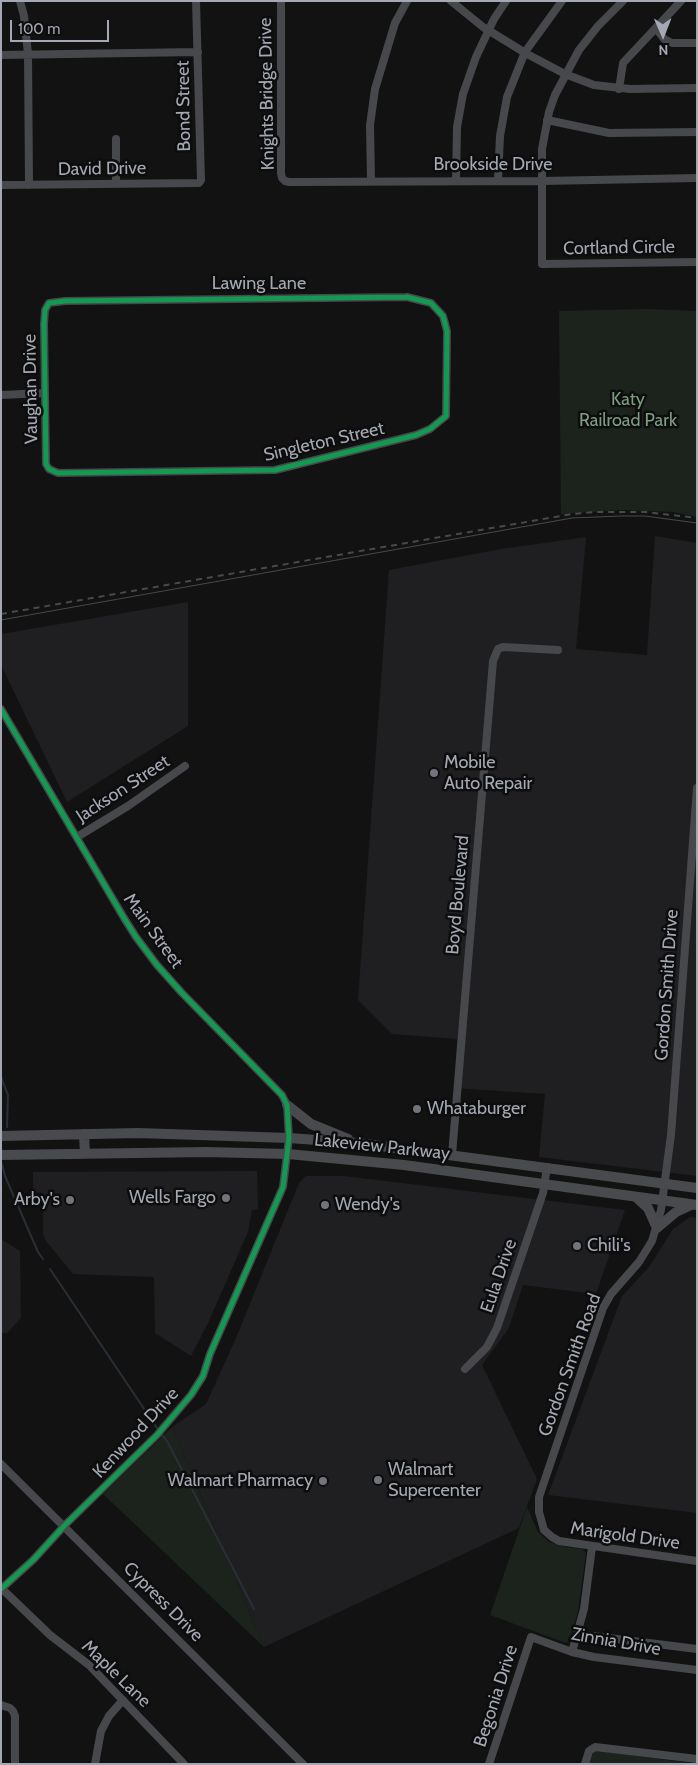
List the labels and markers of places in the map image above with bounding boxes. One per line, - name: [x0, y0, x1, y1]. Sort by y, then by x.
- place label: Mobile Auto Repair: [444, 752, 532, 794]
- marker: Mobile Auto Repair: [428, 767, 440, 779]
- place label: Whataburger: [427, 1098, 526, 1120]
- marker: Whataburger: [411, 1103, 423, 1115]
- place label: Wells Fargo: [129, 1187, 216, 1209]
- place label: Arby's: [14, 1189, 60, 1211]
- marker: Wells Fargo: [220, 1192, 232, 1204]
- marker: Arby's: [64, 1194, 76, 1206]
- place label: Wendy's: [335, 1194, 400, 1216]
- marker: Wendy's: [319, 1199, 331, 1211]
- place label: Chili's: [587, 1235, 631, 1257]
- marker: Chili's: [571, 1240, 583, 1252]
- place label: Walmart Supercenter: [388, 1459, 481, 1502]
- place label: Walmart Pharmacy: [168, 1470, 313, 1492]
- marker: Walmart Supercenter: [372, 1474, 384, 1486]
- marker: Walmart Pharmacy: [317, 1475, 329, 1487]

